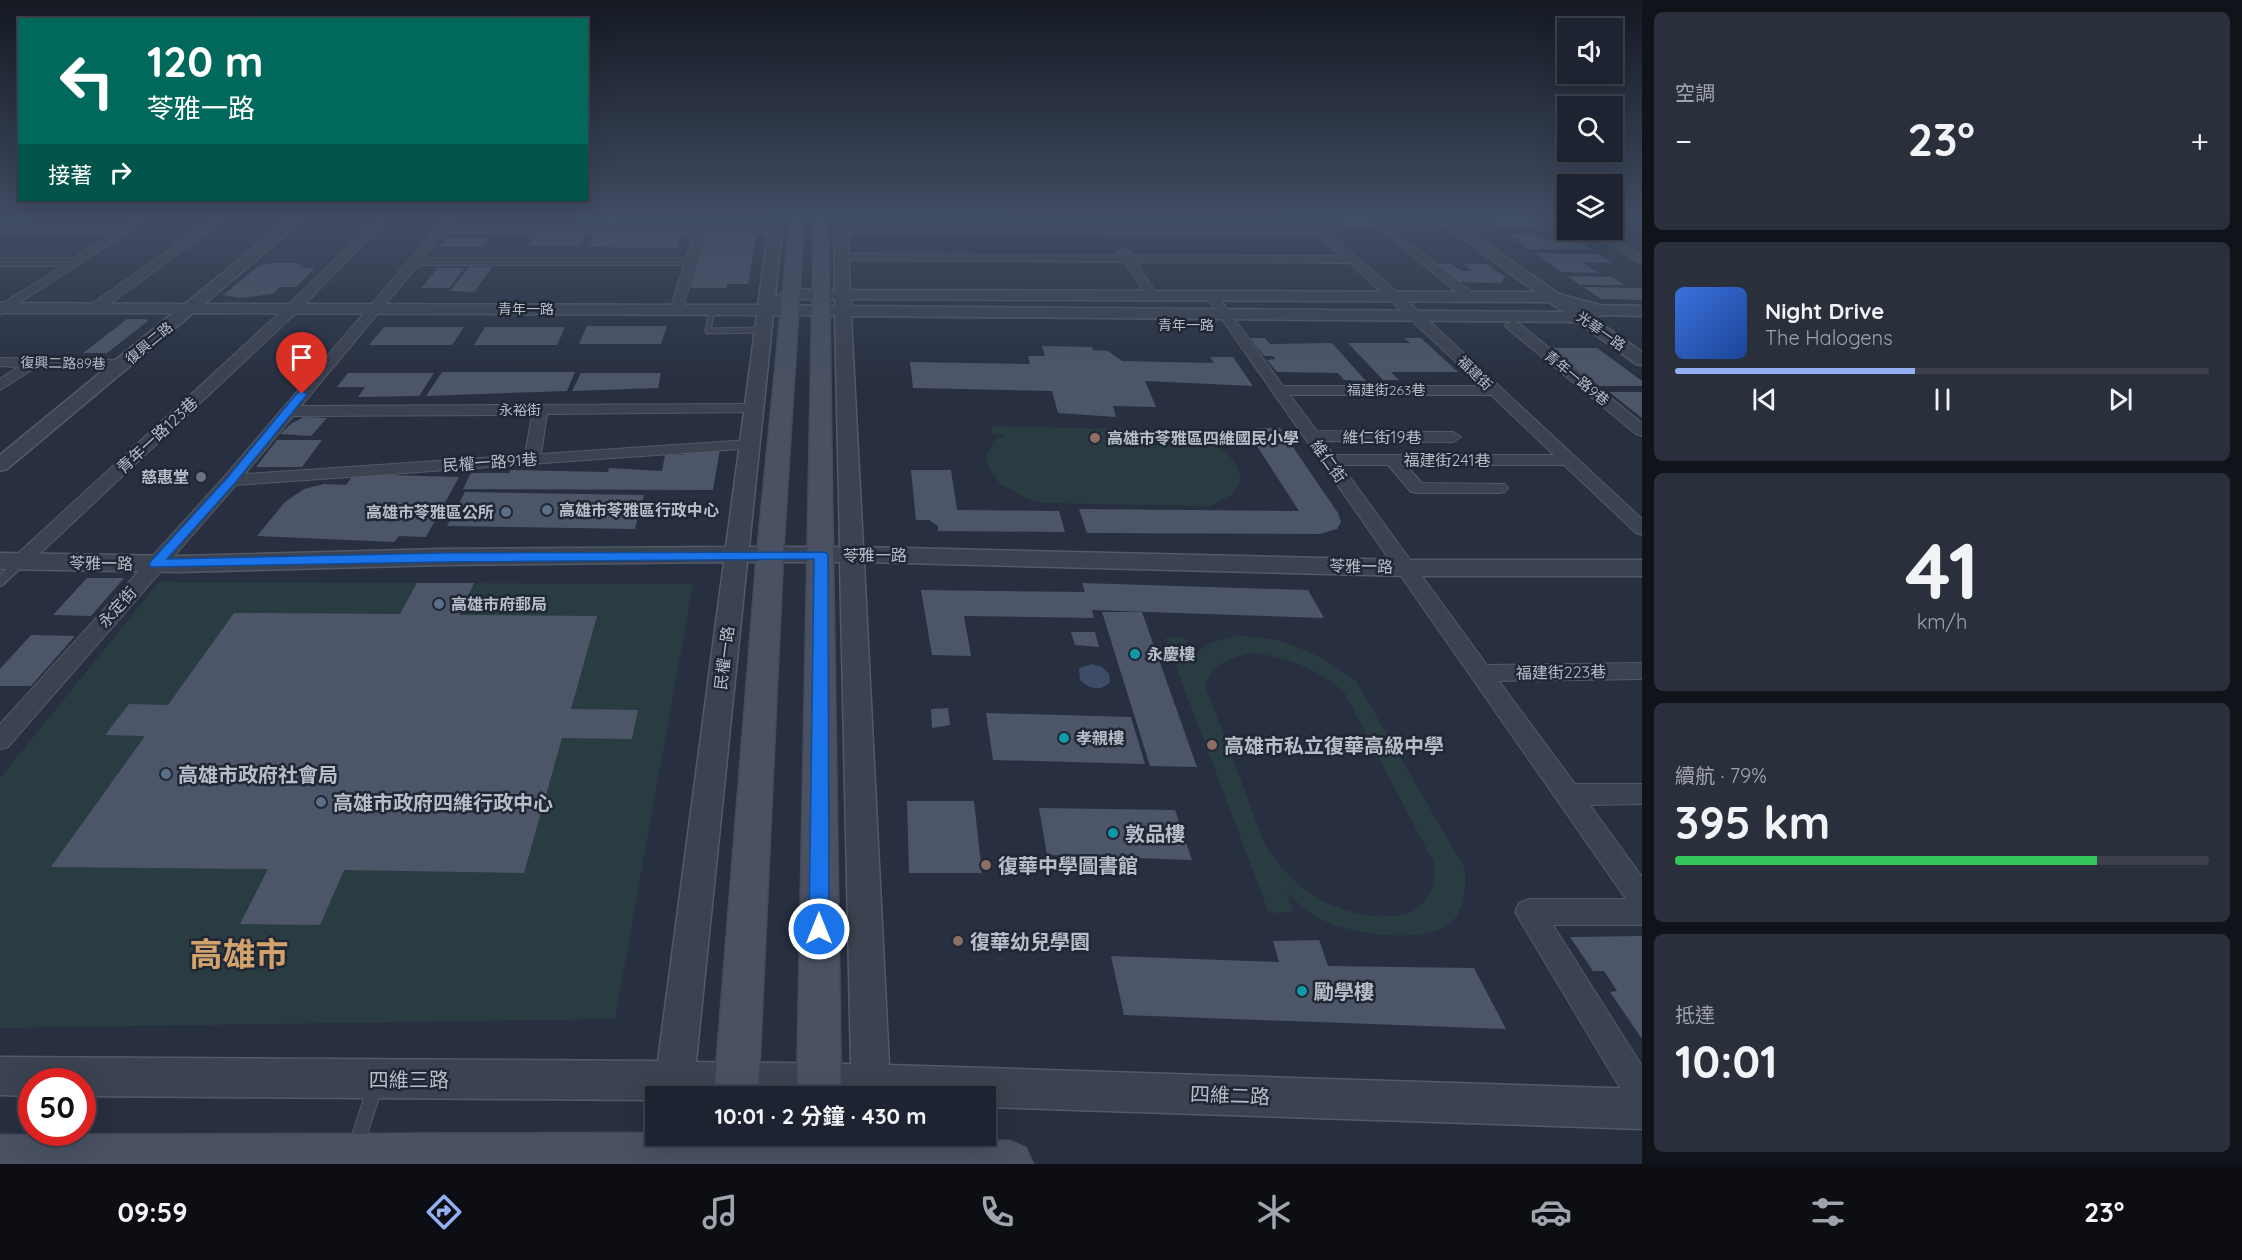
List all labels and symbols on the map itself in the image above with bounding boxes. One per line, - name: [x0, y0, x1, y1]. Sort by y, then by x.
- street label: 青年一路: [498, 300, 554, 318]
- street label: 光華一路: [1573, 308, 1629, 354]
- street label: 青年一路: [1158, 316, 1214, 334]
- street label: 復興二路: [122, 318, 176, 368]
- pin: [276, 332, 327, 394]
- street label: 青年一路9巷: [1541, 347, 1613, 409]
- street label: 福建街: [1454, 352, 1496, 394]
- street label: 復興二路89巷: [20, 353, 106, 373]
- street label: 福建街263巷: [1347, 381, 1425, 399]
- street label: 青年一路123巷: [112, 393, 202, 477]
- street label: 永裕街: [499, 401, 541, 419]
- street label: 維仁街19巷: [1343, 427, 1421, 447]
- place label: 高雄市苓雅區四維國民小學: [1107, 428, 1299, 448]
- marker: 高雄市苓雅區四維國民小學: [1088, 431, 1102, 445]
- street label: 維仁街: [1307, 436, 1351, 486]
- street label: 民權一路91巷: [442, 449, 538, 475]
- street label: 福建街241巷: [1404, 450, 1490, 470]
- place label: 慈惠堂: [141, 467, 189, 487]
- marker: 慈惠堂: [194, 470, 208, 484]
- place label: 高雄市苓雅區行政中心: [559, 500, 719, 520]
- place label: 高雄市苓雅區公所: [366, 502, 494, 522]
- marker: 高雄市苓雅區行政中心: [540, 503, 554, 517]
- marker: 高雄市苓雅區公所: [499, 505, 513, 519]
- street label: 苓雅一路: [843, 545, 907, 565]
- street label: 苓雅一路: [69, 552, 133, 574]
- street label: 苓雅一路: [1329, 555, 1393, 577]
- street label: 永定街: [94, 582, 140, 632]
- place label: 高雄市府郵局: [451, 594, 547, 614]
- marker: 高雄市府郵局: [432, 597, 446, 611]
- street label: 民權一路: [710, 625, 738, 691]
- place label: 永慶樓: [1147, 644, 1195, 664]
- marker: 永慶樓: [1128, 647, 1142, 661]
- street label: 福建街223巷: [1516, 661, 1606, 683]
- place label: 孝親樓: [1076, 728, 1124, 748]
- marker: 孝親樓: [1057, 731, 1071, 745]
- place label: 高雄市私立復華高級中學: [1224, 733, 1444, 758]
- marker: 高雄市私立復華高級中學: [1205, 738, 1219, 752]
- place label: 高雄市政府社會局: [178, 762, 338, 787]
- marker: 高雄市政府社會局: [159, 767, 173, 781]
- place label: 高雄市政府四維行政中心: [333, 790, 553, 815]
- marker: 高雄市政府四維行政中心: [314, 795, 328, 809]
- place label: 敦品樓: [1125, 821, 1185, 846]
- marker: 敦品樓: [1106, 826, 1120, 840]
- place label: 復華中學圖書館: [998, 853, 1138, 878]
- marker: 復華中學圖書館: [979, 858, 993, 872]
- position arrow: [787, 897, 851, 961]
- place label: 復華幼兒學園: [970, 929, 1090, 954]
- district label: 高雄市: [190, 933, 289, 974]
- marker: 復華幼兒學園: [951, 934, 965, 948]
- place label: 勵學樓: [1314, 979, 1374, 1004]
- marker: 勵學樓: [1295, 984, 1309, 998]
- street label: 四維三路: [369, 1067, 449, 1092]
- speed limit sign: 50: [18, 1068, 96, 1146]
- street label: 四維二路: [1190, 1081, 1270, 1109]

